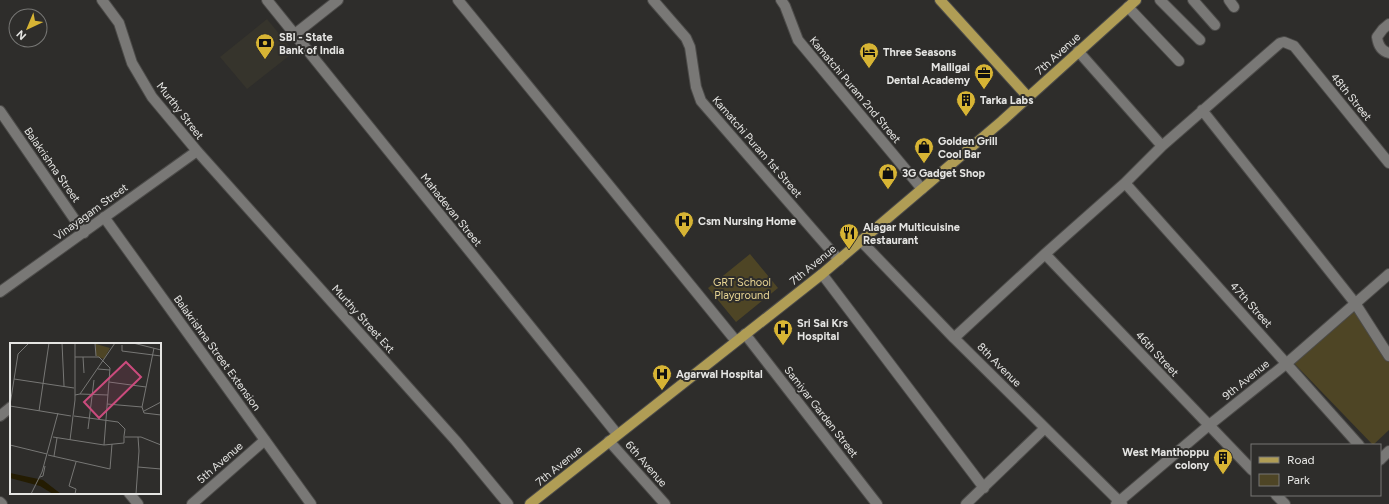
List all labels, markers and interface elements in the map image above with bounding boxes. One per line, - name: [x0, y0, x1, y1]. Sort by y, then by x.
- north arrow: [8, 8, 48, 48]
- text: N: [14, 27, 29, 42]
- street label: 7th Avenue: [1033, 30, 1083, 78]
- place label: SBI - State Bank of India: [279, 31, 345, 57]
- bank icon: SBI - State Bank of India: [254, 32, 276, 60]
- street label: Kamatchi Puram 2nd Street: [807, 34, 903, 146]
- hotel icon: Three Seasons: [858, 41, 880, 69]
- place label: Three Seasons: [883, 46, 956, 59]
- place label: Malligai Dental Academy: [886, 61, 971, 87]
- office icon: Malligai Dental Academy: [973, 62, 995, 90]
- street label: 48th Street: [1328, 71, 1374, 123]
- street label: Murthy Street: [154, 80, 206, 142]
- building icon: Tarka Labs: [955, 89, 977, 117]
- street label: Kamatchi Puram 1st Street: [709, 94, 805, 200]
- place label: Tarka Labs: [980, 94, 1033, 107]
- street label: Balakrishna Street: [21, 125, 83, 205]
- place label: Golden Grill Cool Bar: [938, 135, 998, 161]
- shop icon: Golden Grill Cool Bar: [913, 136, 935, 164]
- shop icon: 3G Gadget Shop: [877, 162, 899, 190]
- place label: 3G Gadget Shop: [902, 167, 986, 180]
- street label: Mahadevan Street: [418, 171, 484, 249]
- street label: Vinayagam Street: [52, 181, 130, 243]
- hospital icon: Csm Nursing Home: [673, 210, 695, 238]
- place label: Csm Nursing Home: [698, 215, 796, 228]
- place label: Alagar Multicuisine Restaurant: [863, 221, 960, 247]
- restaurant icon: Alagar Multicuisine Restaurant: [838, 222, 860, 250]
- street label: 7th Avenue: [787, 242, 839, 288]
- park label: GRT School Playground: [713, 276, 771, 302]
- street label: 47th Street: [1227, 280, 1275, 330]
- street label: Murthy Street Ext: [329, 282, 397, 356]
- street label: Balakrishna Street Extension: [171, 293, 263, 413]
- place label: Sri Sai Krs Hospital: [797, 317, 848, 343]
- hospital icon: Sri Sai Krs Hospital: [772, 318, 794, 346]
- street label: 46th Street: [1133, 329, 1181, 379]
- street label: 8th Avenue: [974, 340, 1024, 390]
- inset map: [10, 343, 161, 494]
- street label: 9th Avenue: [1220, 357, 1272, 403]
- hospital icon: Agarwal Hospital: [651, 363, 673, 391]
- street label: Samiyar Garden Street: [781, 364, 861, 460]
- place label: Agarwal Hospital: [676, 368, 763, 381]
- street label: 6th Avenue: [623, 438, 669, 490]
- street label: 5th Avenue: [194, 440, 246, 486]
- street label: 7th Avenue: [533, 443, 585, 489]
- legend: [1251, 444, 1381, 496]
- place label: West Manthoppu colony: [1122, 446, 1210, 472]
- building icon: West Manthoppu colony: [1212, 447, 1234, 475]
- text: Road: [1287, 453, 1315, 467]
- text: Park: [1287, 473, 1310, 487]

